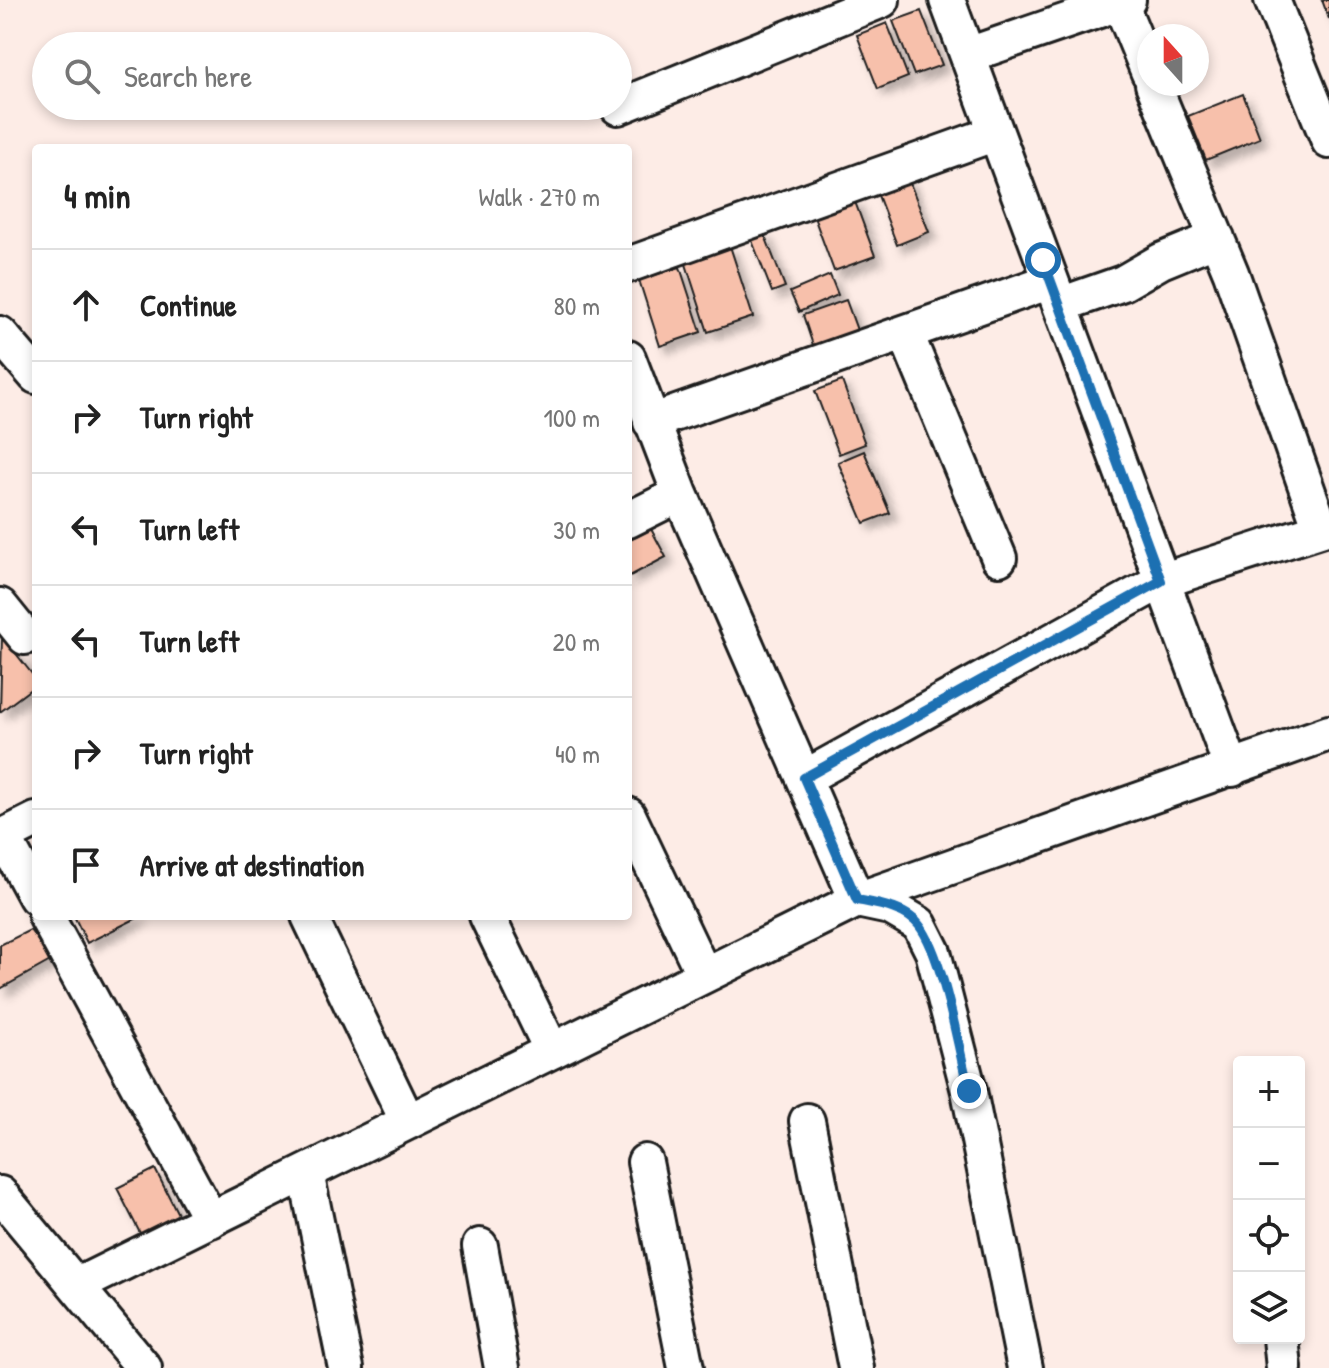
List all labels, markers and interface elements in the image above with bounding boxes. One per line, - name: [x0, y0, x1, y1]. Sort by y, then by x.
- north arrow: [1137, 24, 1209, 96]
- search box: [32, 32, 632, 120]
- icon: search: [60, 54, 104, 98]
- text: Search here: [124, 56, 252, 96]
- text: 4 min: [64, 173, 131, 219]
- text: Walk · 270 m: [479, 179, 600, 214]
- route start: [1025, 242, 1061, 278]
- icon: ahead: [64, 283, 108, 327]
- text: Continue: [140, 285, 237, 325]
- text: 80 m: [553, 288, 600, 323]
- icon: right: [64, 395, 108, 439]
- text: Turn right: [140, 397, 253, 437]
- text: 100 m: [544, 400, 600, 435]
- icon: left: [64, 507, 108, 551]
- text: Turn left: [140, 509, 239, 549]
- text: 30 m: [553, 512, 600, 547]
- icon: left: [64, 619, 108, 663]
- text: Turn left: [140, 621, 239, 661]
- text: 20 m: [553, 624, 600, 659]
- icon: right: [64, 731, 108, 775]
- text: Turn right: [140, 733, 253, 773]
- text: 40 m: [555, 736, 600, 771]
- icon: arrive: [64, 843, 108, 887]
- text: Arrive at destination: [140, 845, 365, 885]
- map controls: [1233, 1056, 1305, 1344]
- button: +: [1233, 1056, 1305, 1128]
- route end: [951, 1073, 987, 1109]
- button: −: [1233, 1128, 1305, 1200]
- button: locate: [1233, 1200, 1305, 1272]
- button: layers: [1233, 1272, 1305, 1344]

